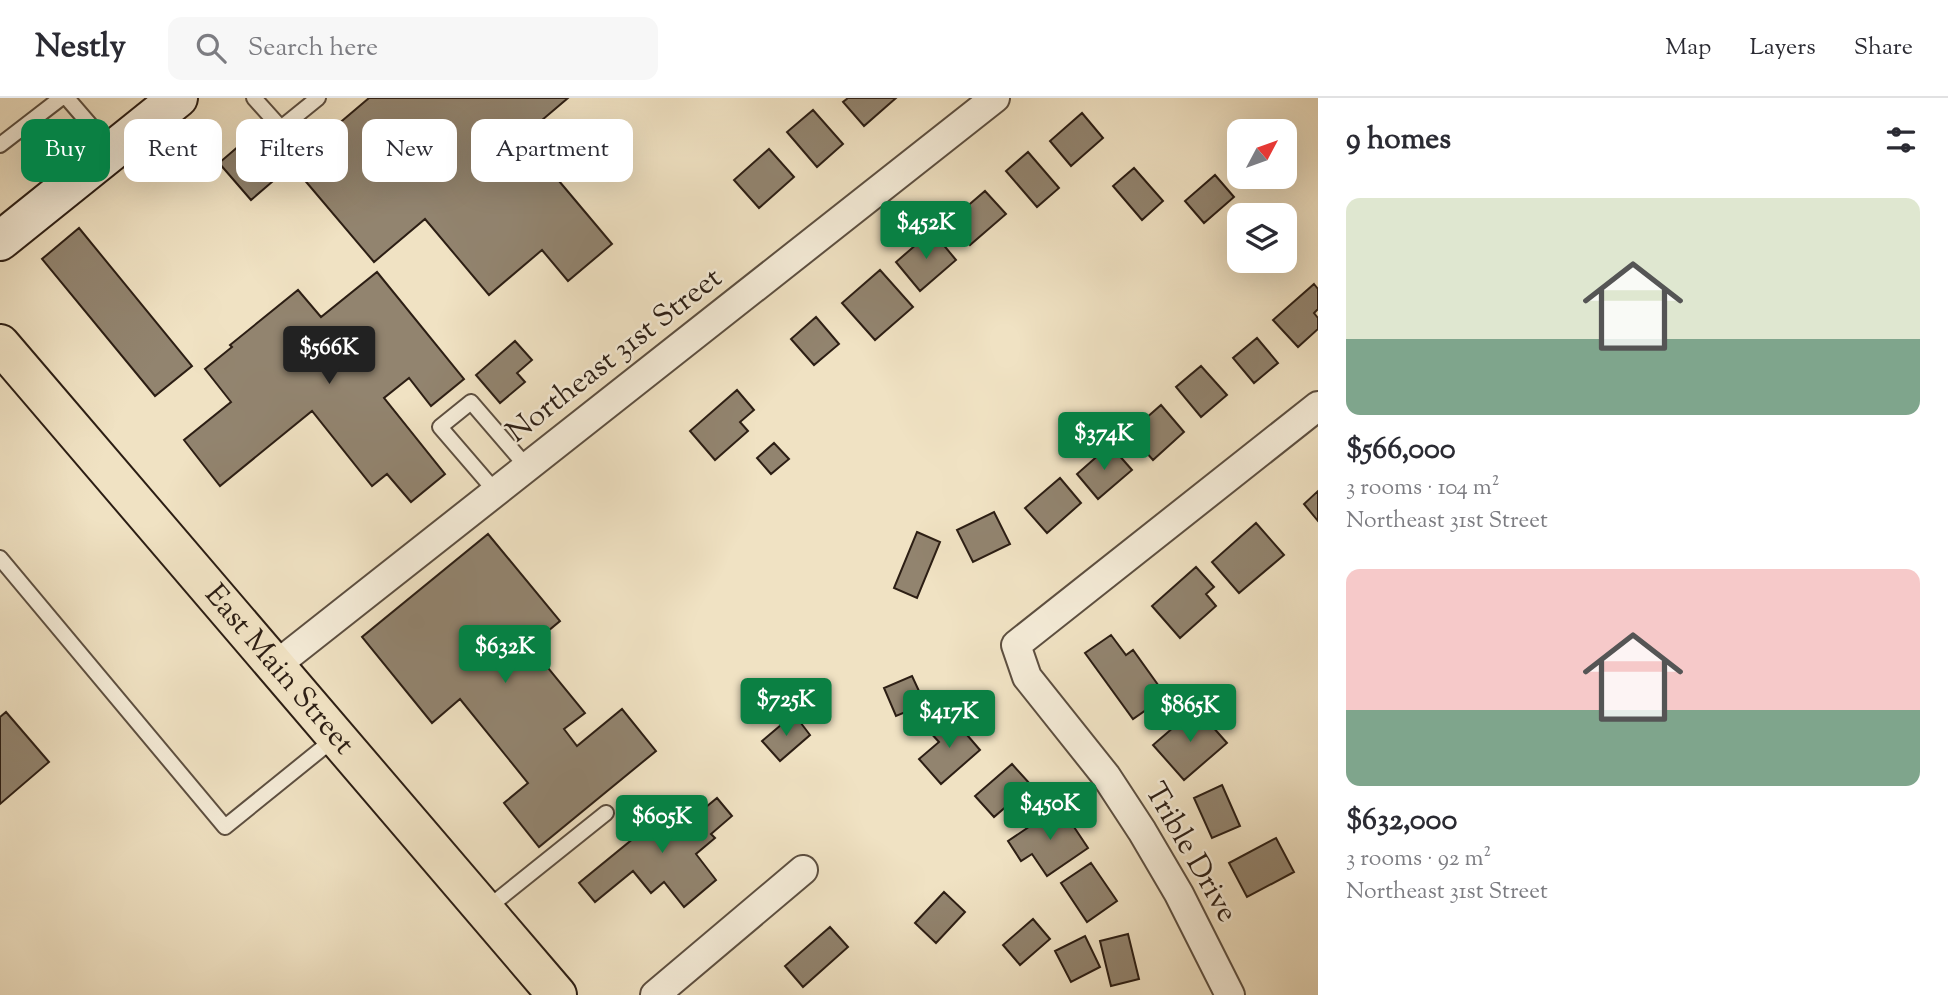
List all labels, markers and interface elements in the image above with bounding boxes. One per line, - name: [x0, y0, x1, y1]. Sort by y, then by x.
- search box: [168, 17, 658, 80]
- text: Nestly: [35, 24, 126, 72]
- icon: search: [192, 29, 230, 67]
- text: Search here: [248, 30, 378, 67]
- text: Map: [1665, 31, 1711, 65]
- text: Layers: [1749, 31, 1816, 65]
- text: Share: [1854, 31, 1913, 65]
- chip: Buy: [21, 119, 110, 182]
- chip: Rent: [124, 119, 222, 182]
- chip: Filters: [236, 119, 348, 182]
- chip: New: [362, 119, 457, 182]
- chip: Apartment: [471, 119, 633, 182]
- north arrow: [1227, 119, 1297, 189]
- map controls: [1227, 119, 1297, 273]
- text: 9 homes: [1346, 119, 1451, 162]
- icon: filters: [1882, 121, 1920, 159]
- pin: $452K: [877, 202, 975, 261]
- button: layers: [1227, 203, 1297, 273]
- text: $452K: [896, 207, 956, 240]
- icon: home: [1570, 243, 1696, 369]
- street label: Northeast 31st Street: [498, 258, 732, 454]
- pin: $566K: [280, 327, 378, 386]
- text: $566K: [299, 332, 359, 365]
- pin: $374K: [1055, 412, 1153, 472]
- text: $374K: [1074, 418, 1134, 451]
- text: $566,000: [1346, 429, 1456, 472]
- text: 3 rooms · 104 m²: [1346, 472, 1500, 505]
- text: Northeast 31st Street: [1346, 505, 1548, 538]
- street label: East Main Street: [194, 575, 364, 764]
- icon: home: [1570, 614, 1696, 740]
- pin: $632K: [456, 626, 554, 685]
- text: $632K: [475, 631, 535, 664]
- pin: $725K: [737, 678, 835, 738]
- text: $725K: [757, 684, 815, 717]
- pin: $865K: [1141, 684, 1239, 744]
- pin: $417K: [900, 690, 998, 750]
- text: $865K: [1160, 690, 1220, 723]
- text: $417K: [919, 696, 979, 729]
- street label: Trible Drive: [1133, 775, 1247, 931]
- pin: $450K: [1001, 782, 1099, 842]
- text: $450K: [1020, 788, 1080, 821]
- pin: $605K: [613, 796, 711, 855]
- text: $632,000: [1346, 800, 1457, 843]
- text: $605K: [632, 801, 692, 834]
- text: 3 rooms · 92 m²: [1346, 843, 1491, 876]
- text: Northeast 31st Street: [1346, 876, 1548, 909]

